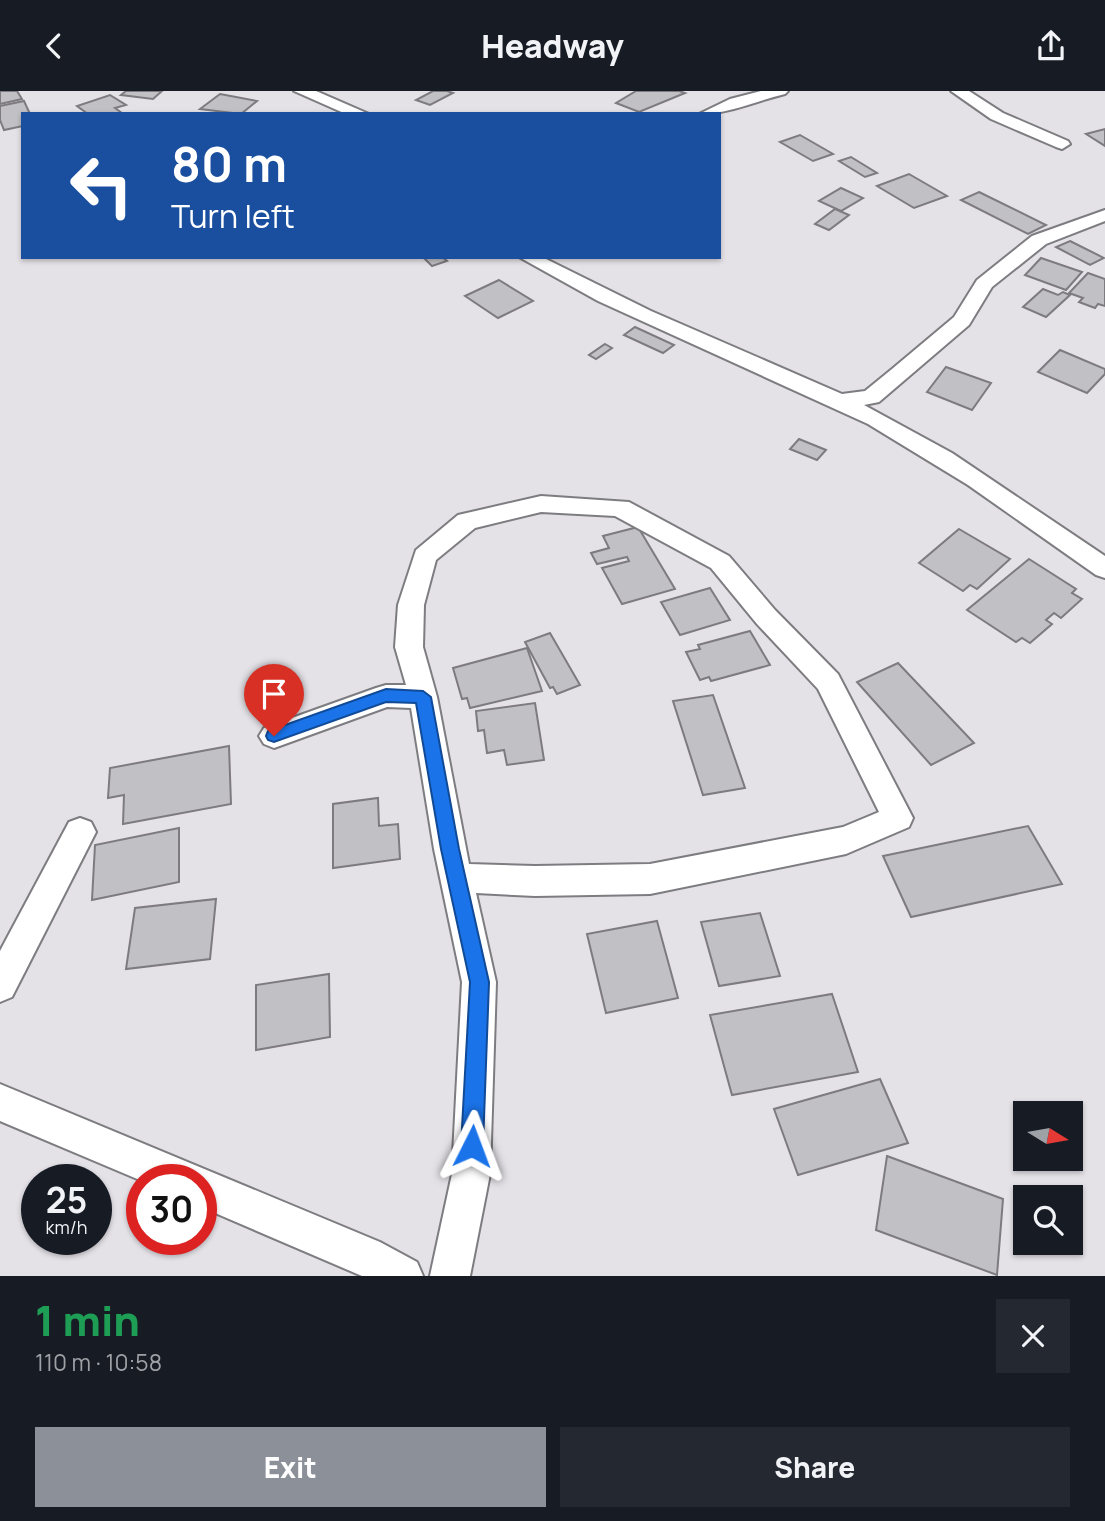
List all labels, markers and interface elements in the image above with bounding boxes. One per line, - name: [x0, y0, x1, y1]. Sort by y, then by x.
- text: Headway: [481, 24, 624, 68]
- icon: back: [35, 27, 73, 65]
- icon: share: [1032, 27, 1070, 65]
- text: 80 m: [171, 130, 287, 197]
- icon: left: [56, 140, 147, 231]
- text: Turn left: [171, 194, 295, 238]
- pin: [244, 664, 304, 736]
- icon: arrive: [255, 675, 293, 713]
- north arrow: [1013, 1101, 1083, 1171]
- map controls: [1013, 1101, 1083, 1255]
- position arrow: [435, 1109, 509, 1183]
- speed limit sign: 30: [126, 1164, 217, 1255]
- text: 25: [46, 1176, 87, 1224]
- button: search: [1013, 1185, 1083, 1255]
- text: km/h: [46, 1215, 87, 1239]
- text: 1 min: [35, 1291, 140, 1349]
- button: close: [996, 1299, 1070, 1373]
- text: 110 m · 10:58: [35, 1346, 162, 1378]
- button: Exit: [35, 1427, 546, 1507]
- button: Share: [560, 1427, 1070, 1507]

